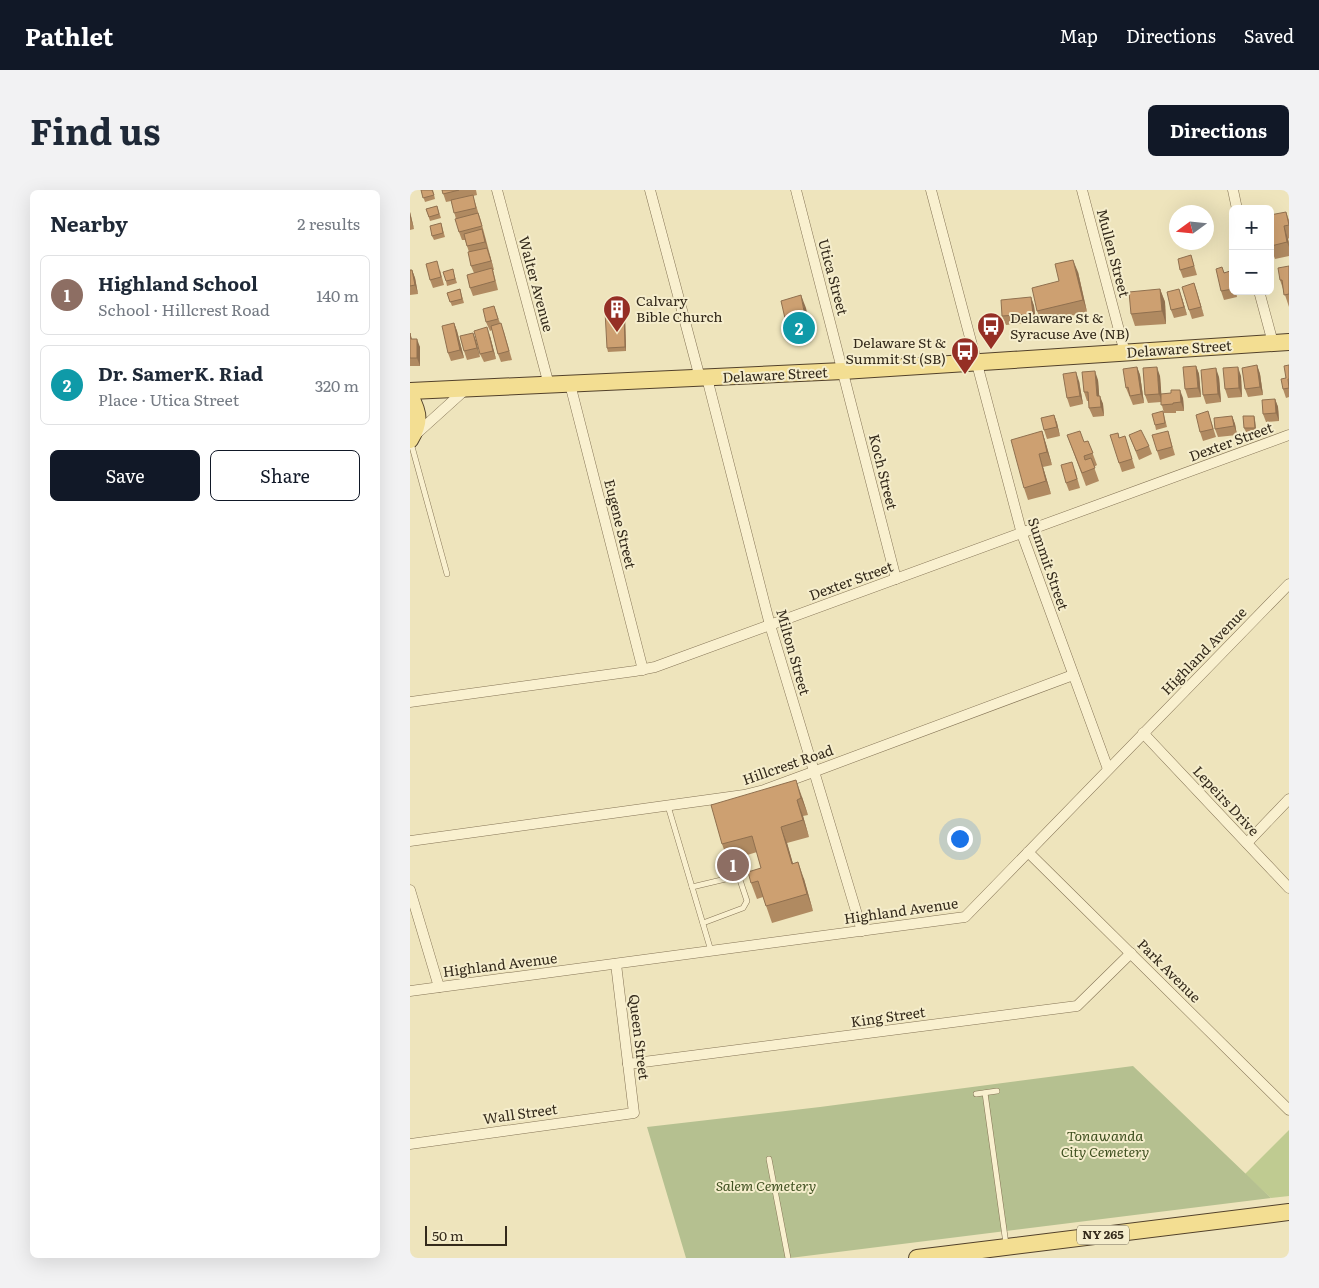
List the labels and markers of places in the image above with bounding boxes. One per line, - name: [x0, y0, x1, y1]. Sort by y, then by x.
- place label: Calvary Bible Church: [636, 290, 723, 326]
- building icon: Calvary Bible Church: [602, 294, 632, 333]
- place label: Delaware St & Syracuse Ave (NB): [1010, 307, 1130, 343]
- pin: 2: [783, 309, 815, 347]
- bus stop icon: Delaware St & Syracuse Ave (NB): [976, 311, 1006, 350]
- place label: Delaware St & Summit St (SB): [846, 332, 946, 368]
- bus stop icon: Delaware St & Summit St (SB): [950, 336, 980, 375]
- pin: 1: [717, 846, 749, 884]

